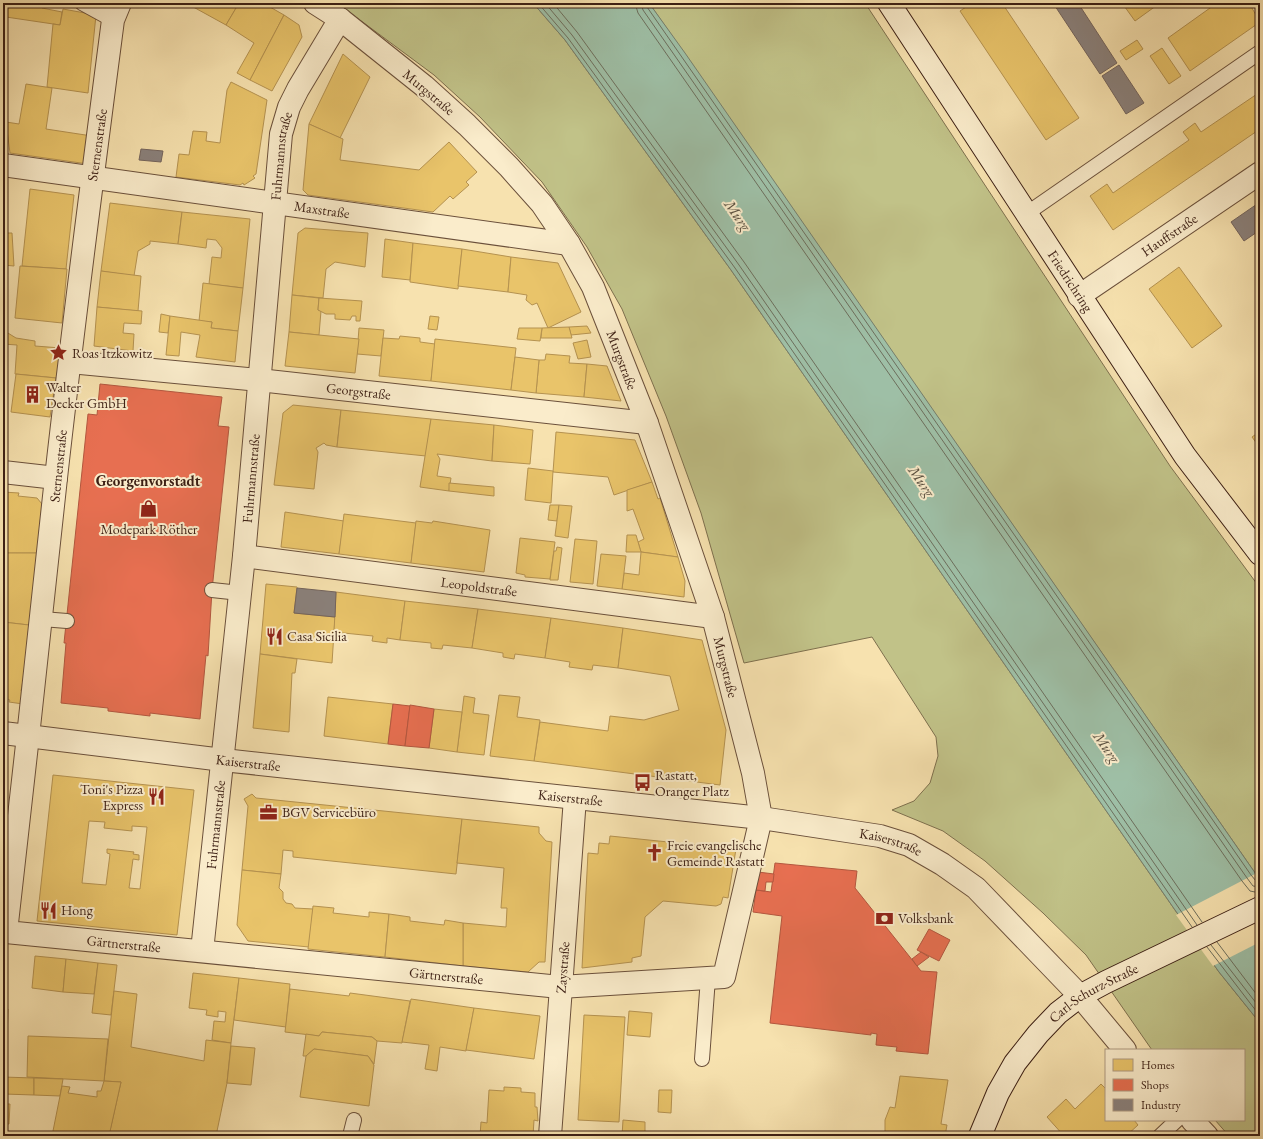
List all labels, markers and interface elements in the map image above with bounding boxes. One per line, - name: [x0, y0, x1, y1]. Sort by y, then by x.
- street label: Murgstraße: [399, 65, 459, 119]
- street label: Sternenstraße: [83, 107, 111, 182]
- street label: Fuhrmannstraße: [266, 109, 296, 201]
- water label: Murg: [720, 195, 756, 235]
- street label: Maxstraße: [293, 197, 351, 222]
- street label: Hauffstraße: [1138, 209, 1201, 260]
- street label: Friedrichring: [1044, 247, 1098, 316]
- street label: Murgstraße: [602, 328, 642, 393]
- place icon: Roas Itzkowitz: [49, 343, 69, 363]
- place label: Roas Itzkowitz: [72, 344, 153, 362]
- place label: Walter Decker GmbH: [46, 378, 127, 412]
- street label: Georgstraße: [325, 379, 392, 404]
- building icon: Walter Decker GmbH: [23, 385, 43, 405]
- street label: Sternenstraße: [45, 428, 71, 503]
- street label: Fuhrmannstraße: [238, 433, 264, 524]
- water label: Murg: [904, 461, 940, 501]
- district label: Georgenvorstadt: [96, 471, 201, 490]
- shop icon: Modepark Röther: [139, 499, 159, 519]
- place label: Modepark Röther: [100, 520, 198, 538]
- street label: Leopoldstraße: [440, 573, 519, 601]
- restaurant icon: Casa Sicilia: [264, 626, 284, 646]
- place label: Casa Sicilia: [287, 627, 347, 645]
- street label: Murgstraße: [710, 635, 742, 700]
- water label: Murg: [1089, 727, 1125, 767]
- street label: Kaiserstraße: [215, 750, 282, 775]
- place label: Rastatt, Oranger Platz: [655, 766, 729, 800]
- bus stop icon: Rastatt, Oranger Platz: [632, 773, 652, 793]
- street label: Fuhrmannstraße: [202, 779, 229, 870]
- place label: Toni's Pizza Express: [80, 780, 143, 814]
- street label: Kaiserstraße: [537, 785, 604, 810]
- restaurant icon: Toni's Pizza Express: [146, 787, 166, 807]
- office icon: BGV Servicebüro: [259, 802, 279, 822]
- place label: BGV Servicebüro: [282, 803, 376, 821]
- street label: Kaiserstraße: [858, 824, 926, 860]
- place label: Freie evangelische Gemeinde Rastatt: [667, 836, 765, 870]
- church icon: Freie evangelische Gemeinde Rastatt: [644, 843, 664, 863]
- restaurant icon: Hong: [38, 900, 58, 920]
- place label: Hong: [61, 901, 94, 919]
- bank icon: Volksbank: [875, 908, 895, 928]
- place label: Volksbank: [898, 909, 954, 927]
- street label: Gärtnerstraße: [86, 931, 162, 956]
- street label: Zaystraße: [552, 940, 573, 994]
- street label: Carl-Schurz-Straße: [1045, 959, 1141, 1026]
- street label: Gärtnerstraße: [408, 963, 485, 988]
- legend: [1105, 1049, 1245, 1121]
- text: Homes: [1141, 1057, 1175, 1073]
- text: Shops: [1141, 1077, 1169, 1093]
- text: Industry: [1141, 1097, 1181, 1113]

